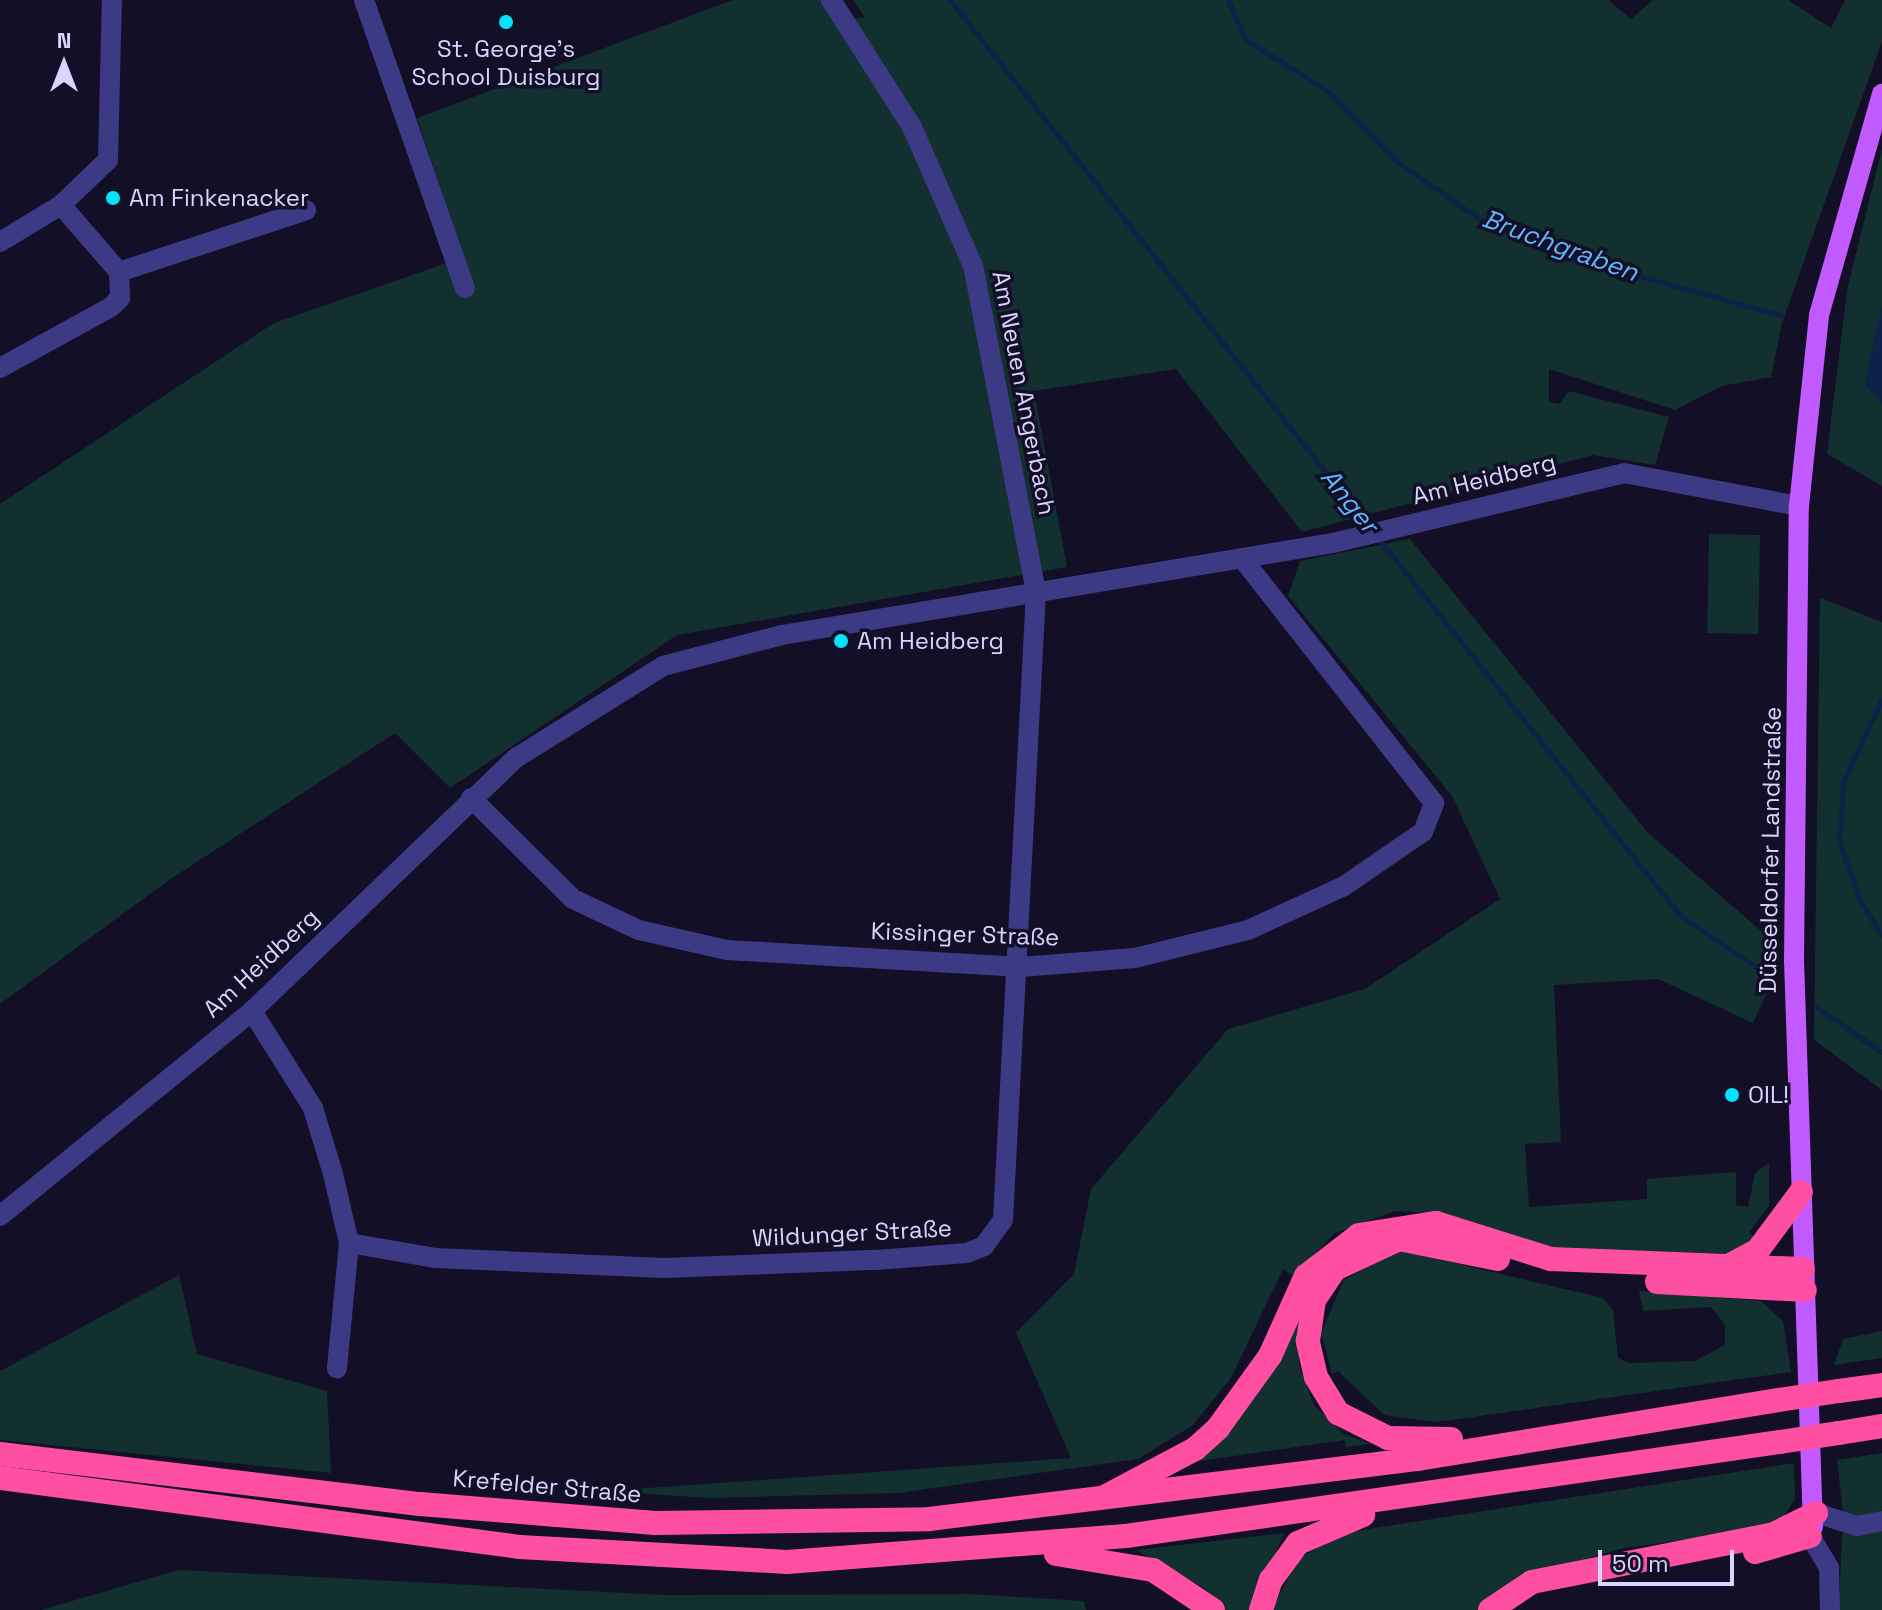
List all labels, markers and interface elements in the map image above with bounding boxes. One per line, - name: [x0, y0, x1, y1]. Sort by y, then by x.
- marker: St. George’s School Duisburg: [497, 13, 515, 31]
- north arrow: [24, 24, 104, 104]
- text: N: [57, 26, 71, 54]
- place label: St. George’s School Duisburg: [412, 35, 600, 91]
- place label: Am Finkenacker: [129, 184, 309, 212]
- marker: Am Finkenacker: [104, 189, 122, 207]
- water label: Bruchgraben: [1478, 203, 1642, 289]
- street label: Am Neuen Angerbach: [986, 268, 1062, 518]
- street label: Am Heidberg: [1409, 447, 1559, 511]
- water label: Anger: [1314, 462, 1384, 540]
- place label: Am Heidberg: [857, 627, 1004, 655]
- marker: Am Heidberg: [832, 632, 850, 650]
- street label: Düsseldorfer Landstraße: [1753, 706, 1787, 994]
- street label: Am Heidberg: [197, 902, 325, 1024]
- street label: Kissinger Straße: [870, 916, 1060, 952]
- place label: OIL!: [1748, 1081, 1789, 1109]
- marker: OIL!: [1723, 1086, 1741, 1104]
- street label: Wildunger Straße: [751, 1213, 953, 1253]
- street label: Krefelder Straße: [451, 1463, 643, 1509]
- scale bar: [1602, 1534, 1738, 1584]
- text: 50 m: [1612, 1548, 1669, 1579]

